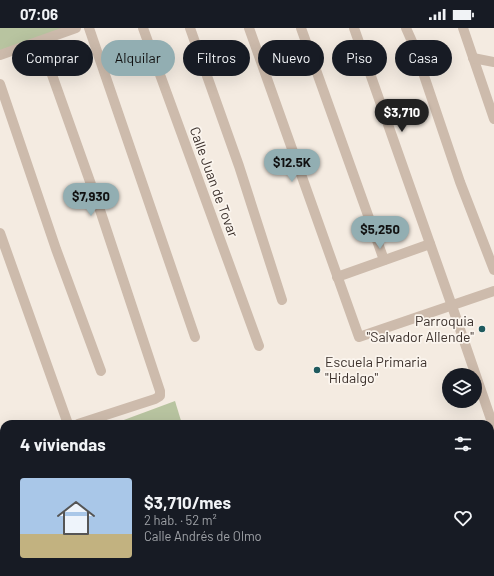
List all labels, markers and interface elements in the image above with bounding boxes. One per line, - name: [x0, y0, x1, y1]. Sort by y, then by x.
- text: 07:06: [20, 5, 58, 23]
- chip: Comprar: [12, 40, 93, 76]
- chip: Alquilar: [101, 40, 175, 76]
- chip: Filtros: [183, 40, 250, 76]
- chip: Nuevo: [258, 40, 324, 76]
- chip: Piso: [332, 40, 387, 76]
- chip: Casa: [395, 40, 452, 76]
- pin: $3,710: [369, 99, 435, 133]
- text: $3,710: [384, 104, 420, 120]
- street label: Calle Juan de Tovar: [187, 124, 242, 239]
- pin: $12.5K: [259, 149, 325, 183]
- text: $12.5K: [273, 154, 311, 170]
- pin: $7,930: [58, 183, 124, 217]
- text: $7,930: [72, 188, 110, 204]
- pin: $5,250: [347, 216, 413, 250]
- text: $5,250: [360, 221, 400, 237]
- place label: Parroquia "Salvador Allende": [367, 312, 474, 345]
- marker: Parroquia "Salvador Allende": [477, 324, 487, 334]
- place label: Escuela Primaria "Hidalgo": [325, 353, 427, 386]
- marker: Escuela Primaria "Hidalgo": [312, 365, 322, 375]
- map controls: [442, 368, 482, 408]
- button: layers: [442, 368, 482, 408]
- icon: filters: [452, 433, 474, 455]
- text: 4 viviendas: [20, 434, 106, 454]
- text: $3,710/mes: [144, 492, 231, 512]
- icon: home: [52, 494, 100, 542]
- icon: heart: [452, 507, 474, 529]
- text: 2 hab. · 52 m²: [144, 512, 217, 528]
- text: Calle Andrés de Olmo: [144, 528, 262, 544]

